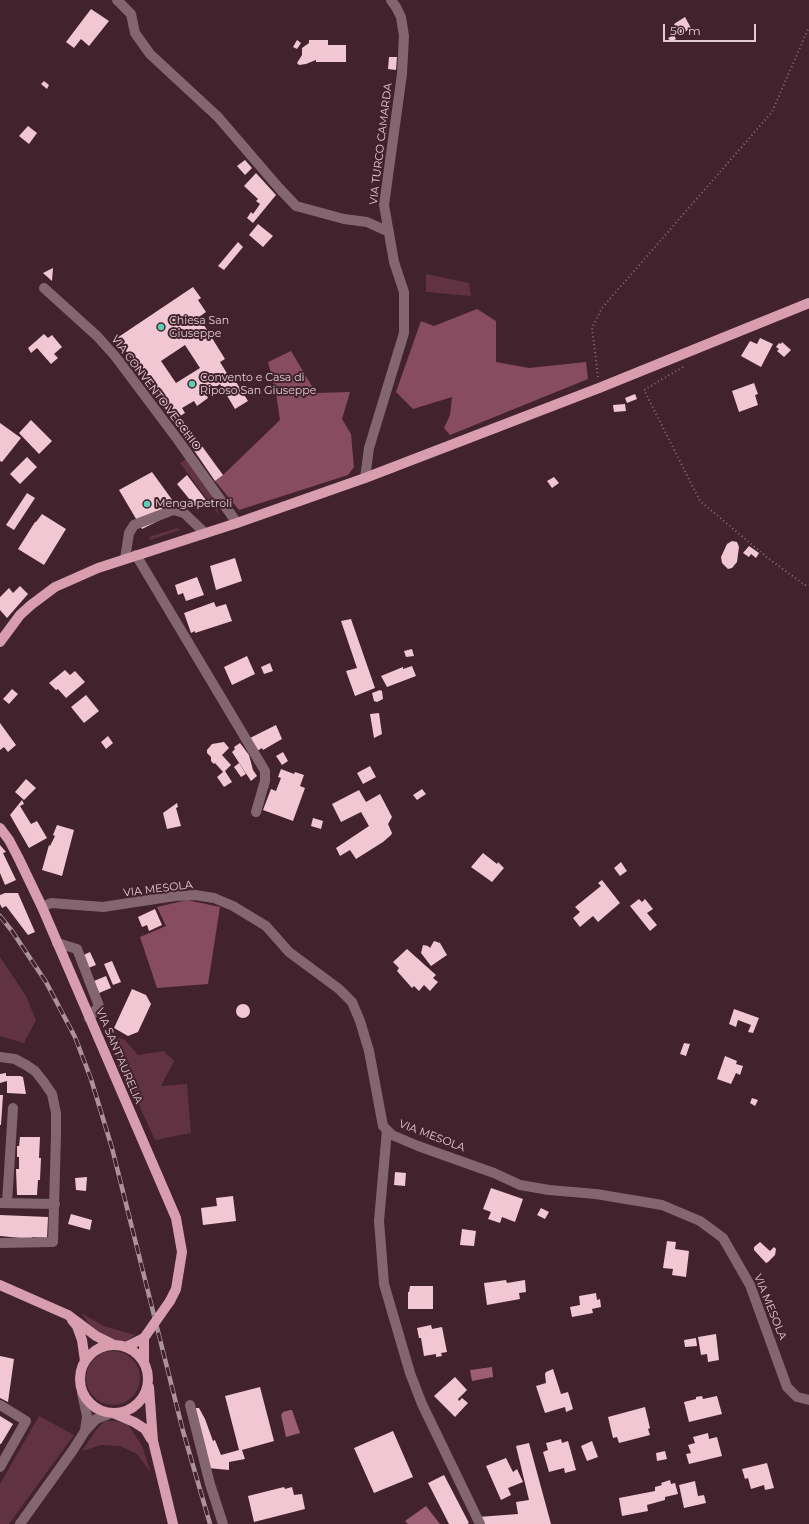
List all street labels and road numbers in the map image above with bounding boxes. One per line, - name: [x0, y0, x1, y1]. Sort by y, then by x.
- street label: VIA TURCO CAMARDA: [367, 82, 395, 206]
- street label: VIA CONVENTO VECCHIO: [108, 333, 204, 453]
- street label: VIA MESOLA: [123, 878, 193, 900]
- street label: VIA SANT'AURELIA: [93, 1006, 145, 1106]
- street label: VIA MESOLA: [397, 1117, 467, 1155]
- street label: VIA MESOLA: [751, 1272, 789, 1342]

